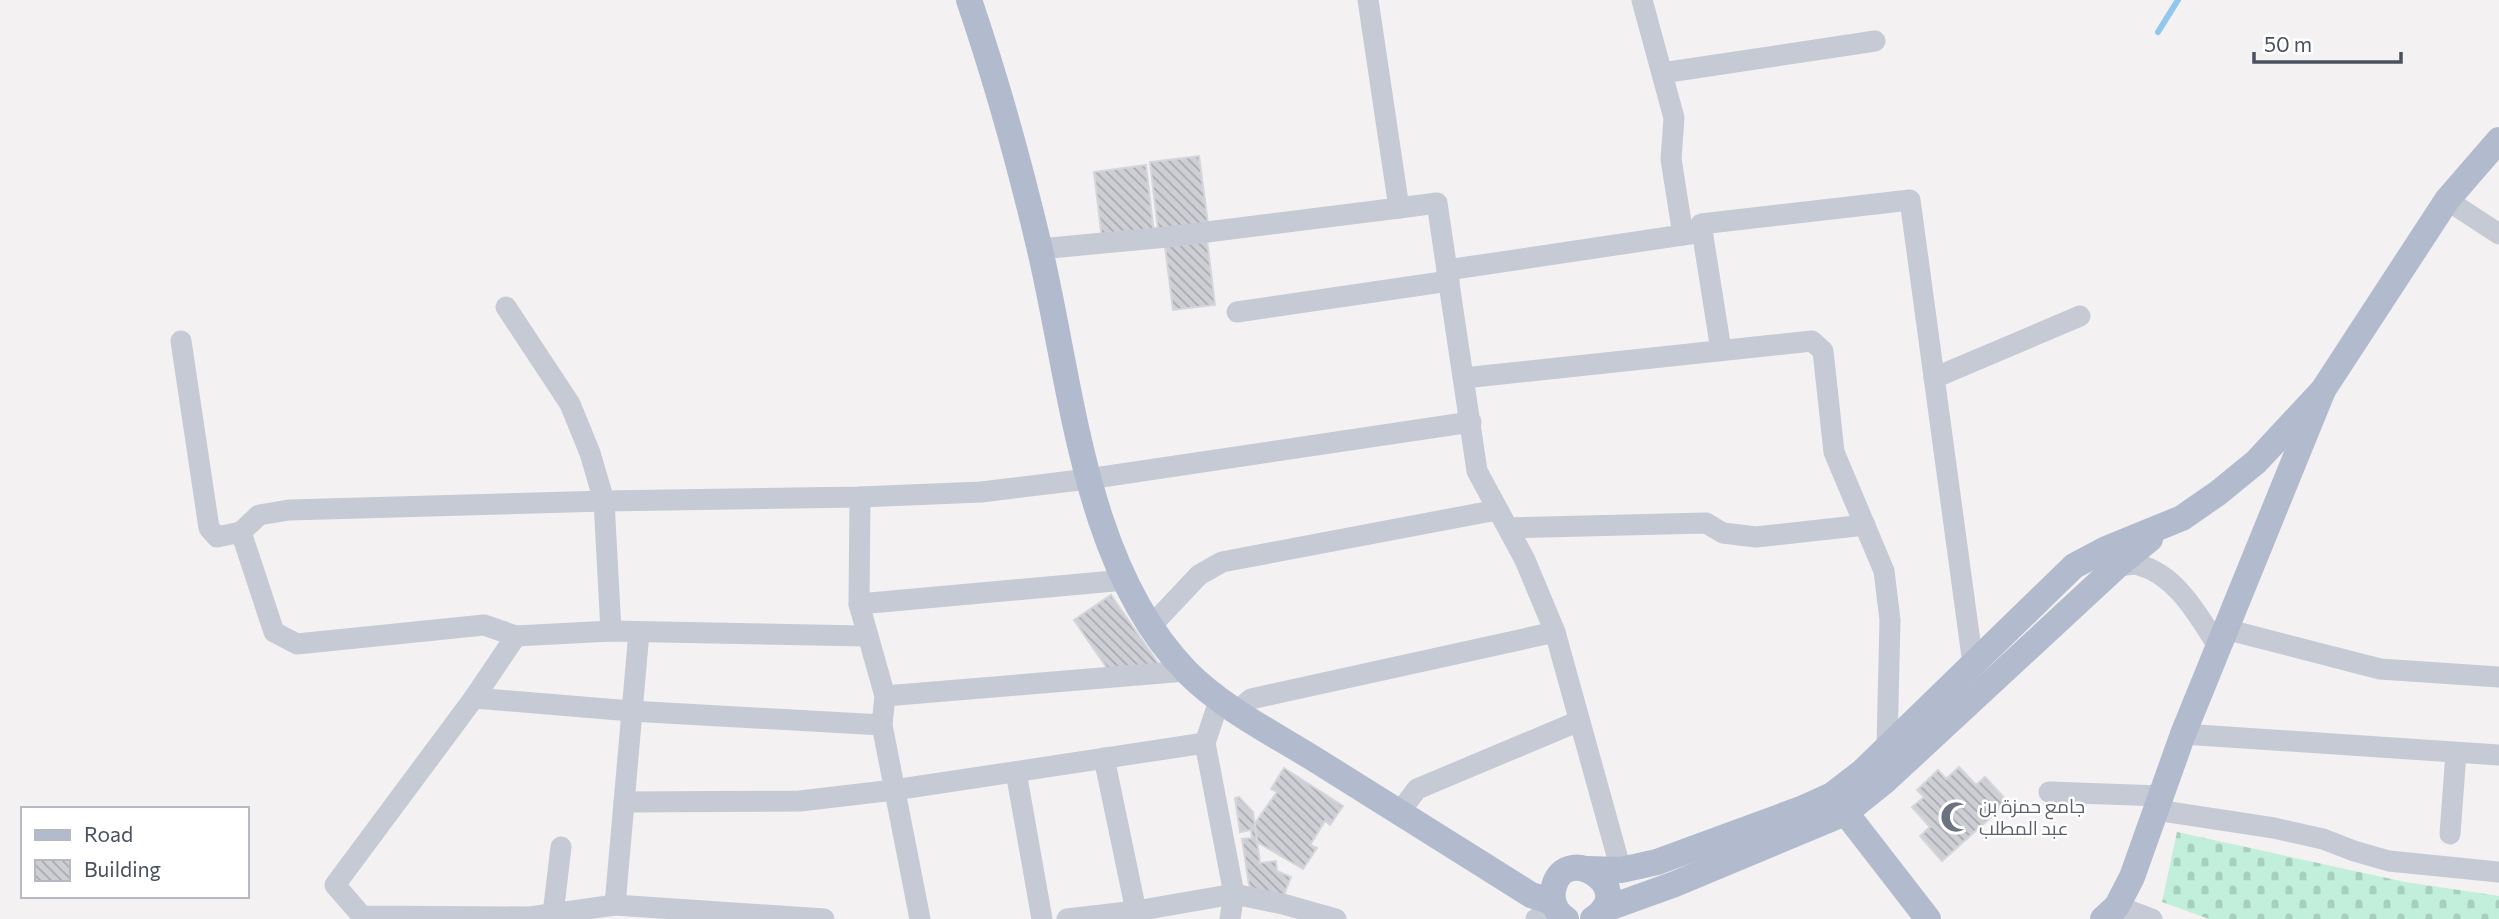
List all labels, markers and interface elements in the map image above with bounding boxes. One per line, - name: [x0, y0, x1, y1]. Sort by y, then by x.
- scale bar: [2254, 21, 2401, 65]
- text: 50 m: [2264, 31, 2312, 56]
- place label: جامع حمزة بن عبد المطلب: [1979, 794, 2085, 839]
- mosque icon: جامع حمزة بن عبد المطلب: [1939, 800, 1973, 834]
- legend: [21, 807, 248, 898]
- text: Road: [84, 821, 133, 846]
- text: Building: [84, 856, 161, 881]

